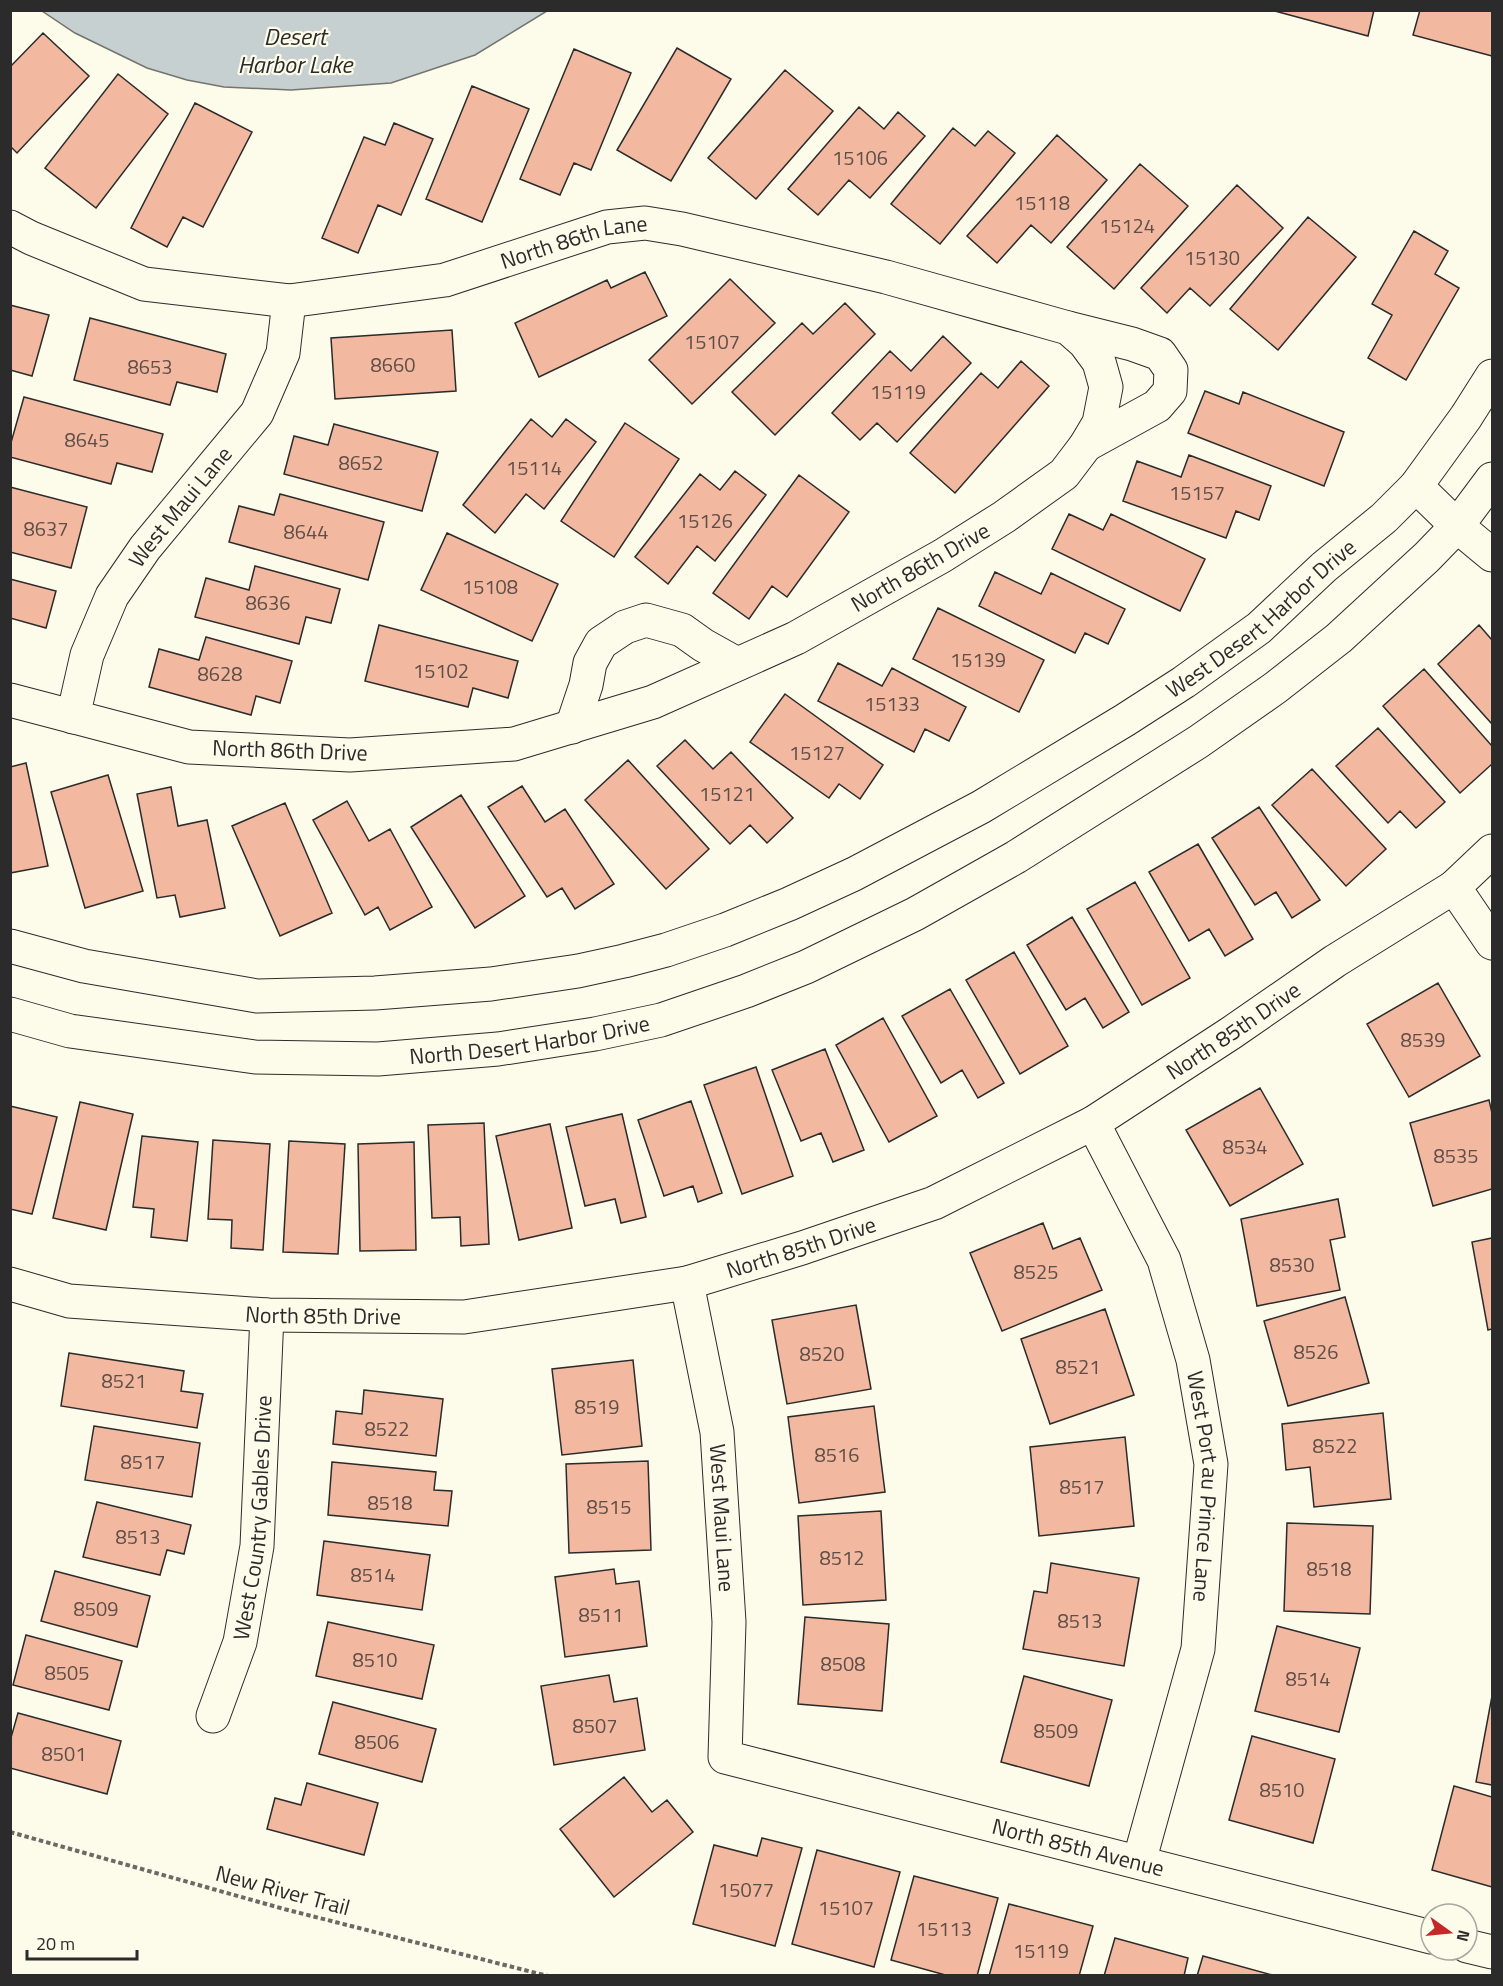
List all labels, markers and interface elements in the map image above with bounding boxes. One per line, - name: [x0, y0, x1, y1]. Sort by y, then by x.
- water label: Desert Harbor Lake: [238, 18, 354, 82]
- house number: 15106: [832, 142, 888, 173]
- house number: 15118: [1014, 187, 1070, 218]
- street label: North 86th Lane: [496, 206, 649, 278]
- house number: 15124: [1099, 210, 1155, 241]
- house number: 15130: [1184, 242, 1240, 273]
- house number: 15107: [684, 326, 740, 357]
- house number: 8660: [371, 349, 415, 380]
- house number: 8653: [128, 351, 172, 382]
- house number: 15119: [870, 376, 926, 407]
- house number: 8645: [65, 424, 109, 455]
- street label: West Maui Lane: [120, 438, 240, 574]
- house number: 8652: [339, 447, 383, 478]
- house number: 15114: [506, 452, 562, 483]
- house number: 15157: [1169, 477, 1225, 508]
- house number: 15126: [677, 505, 733, 536]
- house number: 8637: [24, 513, 68, 544]
- street label: North 86th Drive: [844, 513, 996, 621]
- house number: 8644: [284, 516, 328, 547]
- street label: West Desert Harbor Drive: [1159, 530, 1363, 706]
- house number: 15108: [462, 571, 518, 602]
- house number: 8636: [246, 587, 290, 618]
- house number: 15139: [950, 644, 1006, 675]
- house number: 15102: [413, 655, 469, 686]
- house number: 8628: [198, 658, 242, 689]
- house number: 15133: [864, 688, 920, 719]
- street label: North 86th Drive: [212, 730, 368, 770]
- house number: 15127: [789, 737, 845, 768]
- house number: 15121: [699, 778, 755, 809]
- street label: North 85th Drive: [1159, 973, 1307, 1088]
- street label: North Desert Harbor Drive: [408, 1006, 653, 1073]
- house number: 8539: [1401, 1024, 1445, 1055]
- house number: 8534: [1223, 1131, 1267, 1162]
- house number: 8535: [1434, 1140, 1478, 1171]
- street label: North 85th Drive: [722, 1207, 880, 1287]
- house number: 8530: [1270, 1249, 1314, 1280]
- house number: 8525: [1014, 1256, 1058, 1287]
- street label: North 85th Drive: [244, 1297, 401, 1333]
- house number: 8526: [1294, 1336, 1338, 1367]
- house number: 8520: [800, 1338, 844, 1369]
- house number: 8521: [1056, 1351, 1100, 1382]
- house number: 8521: [102, 1365, 146, 1396]
- street label: West Port au Prince Lane: [1178, 1368, 1228, 1603]
- house number: 8519: [575, 1391, 619, 1422]
- street label: West Country Gables Drive: [224, 1395, 281, 1643]
- house number: 8522: [365, 1413, 409, 1444]
- house number: 8522: [1313, 1430, 1357, 1461]
- house number: 8516: [815, 1439, 859, 1470]
- street label: West Maui Lane: [701, 1443, 744, 1593]
- house number: 8517: [121, 1446, 165, 1477]
- house number: 8517: [1060, 1471, 1104, 1502]
- house number: 8518: [368, 1487, 412, 1518]
- house number: 8515: [587, 1491, 631, 1522]
- house number: 8513: [116, 1521, 160, 1552]
- house number: 8512: [820, 1542, 864, 1573]
- house number: 8518: [1307, 1553, 1351, 1584]
- house number: 8514: [351, 1559, 395, 1590]
- house number: 8509: [74, 1593, 118, 1624]
- house number: 8511: [579, 1599, 623, 1630]
- house number: 8513: [1058, 1605, 1102, 1636]
- house number: 8510: [353, 1644, 397, 1675]
- house number: 8508: [821, 1648, 865, 1679]
- house number: 8505: [45, 1657, 89, 1688]
- house number: 8514: [1286, 1663, 1330, 1694]
- house number: 8507: [573, 1710, 617, 1741]
- house number: 8509: [1034, 1715, 1078, 1746]
- house number: 8506: [355, 1726, 399, 1757]
- house number: 8501: [42, 1738, 86, 1769]
- house number: 8510: [1260, 1774, 1304, 1805]
- street label: North 85th Avenue: [989, 1809, 1168, 1885]
- street label: New River Trail: [212, 1856, 354, 1924]
- house number: 15077: [718, 1874, 774, 1905]
- house number: 15107: [818, 1892, 874, 1923]
- north arrow: [1419, 1902, 1479, 1962]
- house number: 15113: [916, 1913, 972, 1944]
- scale bar: [27, 1923, 136, 1961]
- text: N: [1450, 1927, 1477, 1944]
- text: 20 m: [36, 1930, 75, 1957]
- house number: 15119: [1013, 1935, 1069, 1966]

